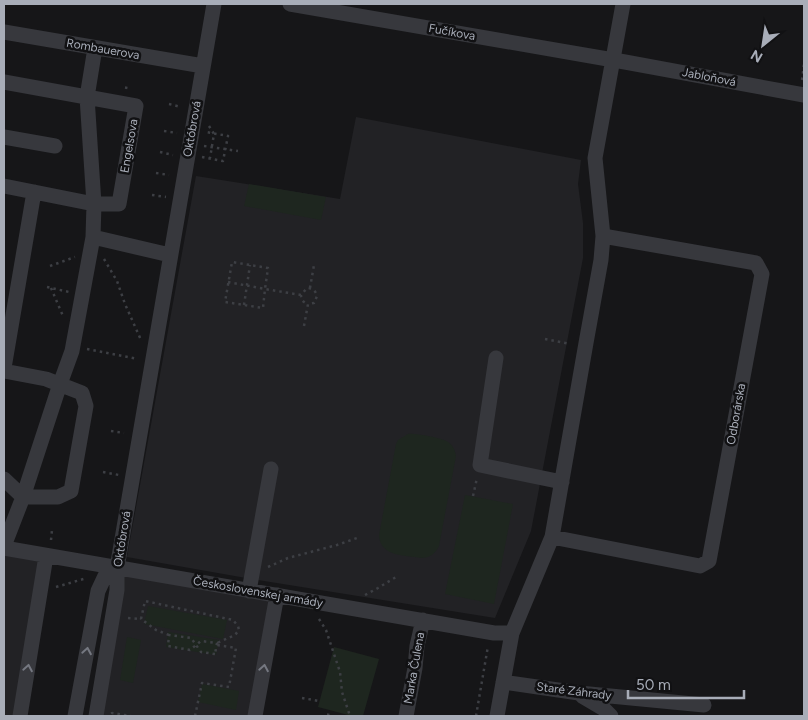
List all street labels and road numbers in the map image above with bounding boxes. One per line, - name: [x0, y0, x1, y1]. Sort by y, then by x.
- street label: Fučíkova: [428, 21, 476, 43]
- street label: Rombauerova: [65, 36, 141, 62]
- street label: Jabloňová: [681, 65, 737, 89]
- street label: Októbrová: [180, 100, 204, 158]
- street label: Engelsova: [117, 118, 141, 174]
- street label: Odborárska: [724, 382, 748, 446]
- street label: Októbrová: [111, 510, 133, 568]
- street label: Československej armády: [192, 574, 325, 610]
- street label: Marka Čulena: [401, 631, 427, 705]
- street label: Staré Záhrady: [536, 679, 613, 703]

